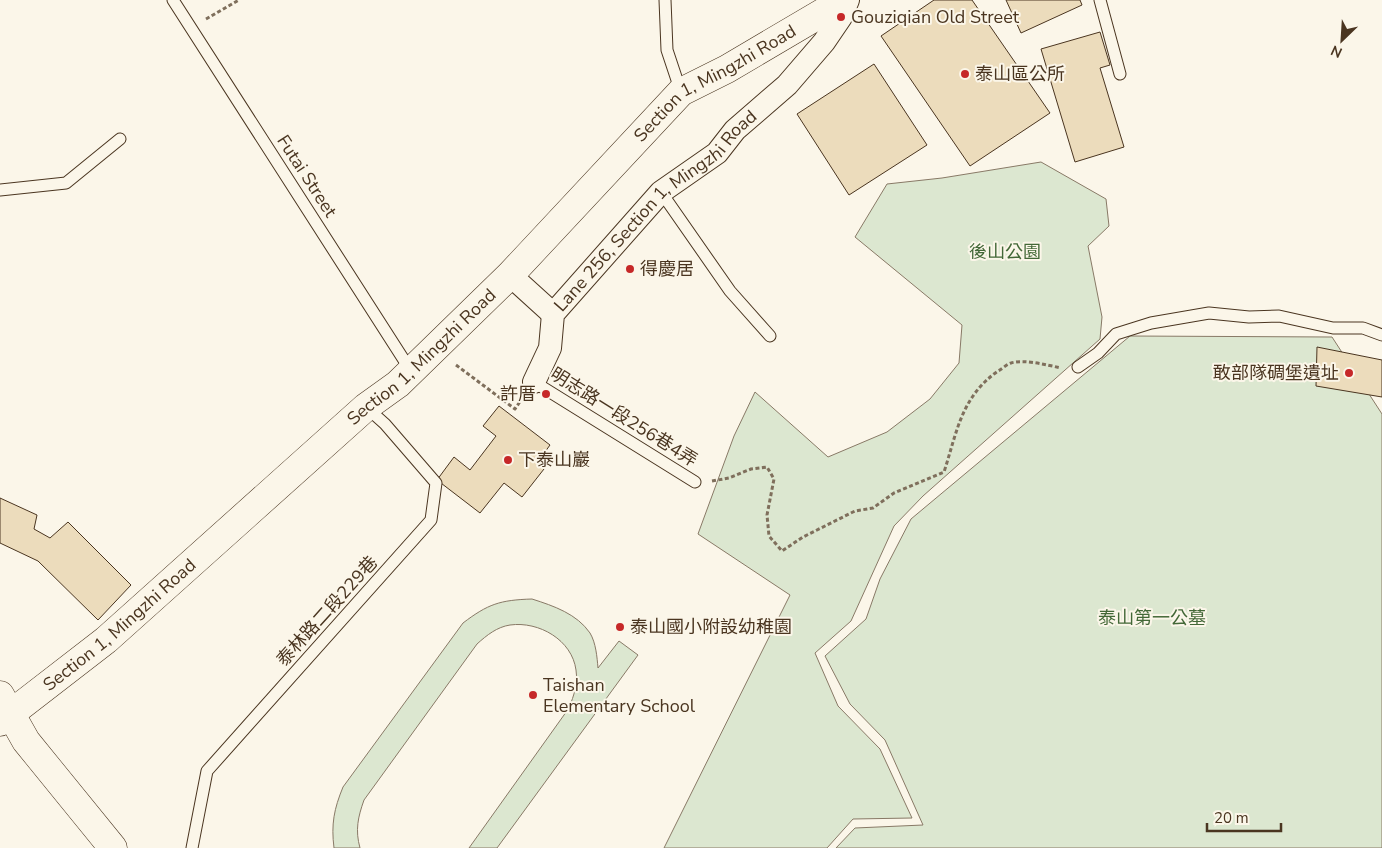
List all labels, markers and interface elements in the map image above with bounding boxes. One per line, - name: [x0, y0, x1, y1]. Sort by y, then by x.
- place label: Gouziqian Old Street: [851, 5, 1020, 29]
- marker: Gouziqian Old Street: [835, 11, 847, 23]
- north arrow: [1317, 15, 1367, 65]
- street label: Section 1, Mingzhi Road: [628, 19, 800, 147]
- text: N: [1328, 41, 1345, 62]
- place label: 泰山區公所: [975, 62, 1065, 86]
- marker: 泰山區公所: [959, 68, 971, 80]
- street label: Lane 256, Section 1, Mingzhi Road: [549, 104, 762, 317]
- street label: Futai Street: [271, 130, 343, 222]
- park label: 後山公園: [969, 240, 1041, 264]
- place label: 得慶居: [640, 257, 694, 281]
- marker: 得慶居: [624, 263, 636, 275]
- street label: Section 1, Mingzhi Road: [342, 283, 501, 431]
- place label: 敢部隊碉堡遺址: [1213, 361, 1339, 385]
- street label: 明志路一段256巷4弄: [546, 362, 702, 472]
- marker: 敢部隊碉堡遺址: [1343, 367, 1355, 379]
- place label: 許厝: [500, 382, 536, 406]
- marker: 許厝: [540, 388, 552, 400]
- place label: 下泰山巖: [518, 448, 590, 472]
- marker: 下泰山巖: [502, 454, 514, 466]
- street label: 泰林路二段229巷: [271, 551, 383, 671]
- street label: Section 1, Mingzhi Road: [38, 553, 201, 697]
- park label: 泰山第一公墓: [1098, 606, 1206, 630]
- place label: 泰山國小附設幼稚園: [630, 615, 792, 639]
- marker: 泰山國小附設幼稚園: [614, 621, 626, 633]
- place label: Taishan Elementary School: [543, 673, 696, 718]
- marker: Taishan Elementary School: [527, 689, 539, 701]
- scale bar: [1207, 800, 1281, 832]
- text: 20 m: [1214, 808, 1249, 828]

